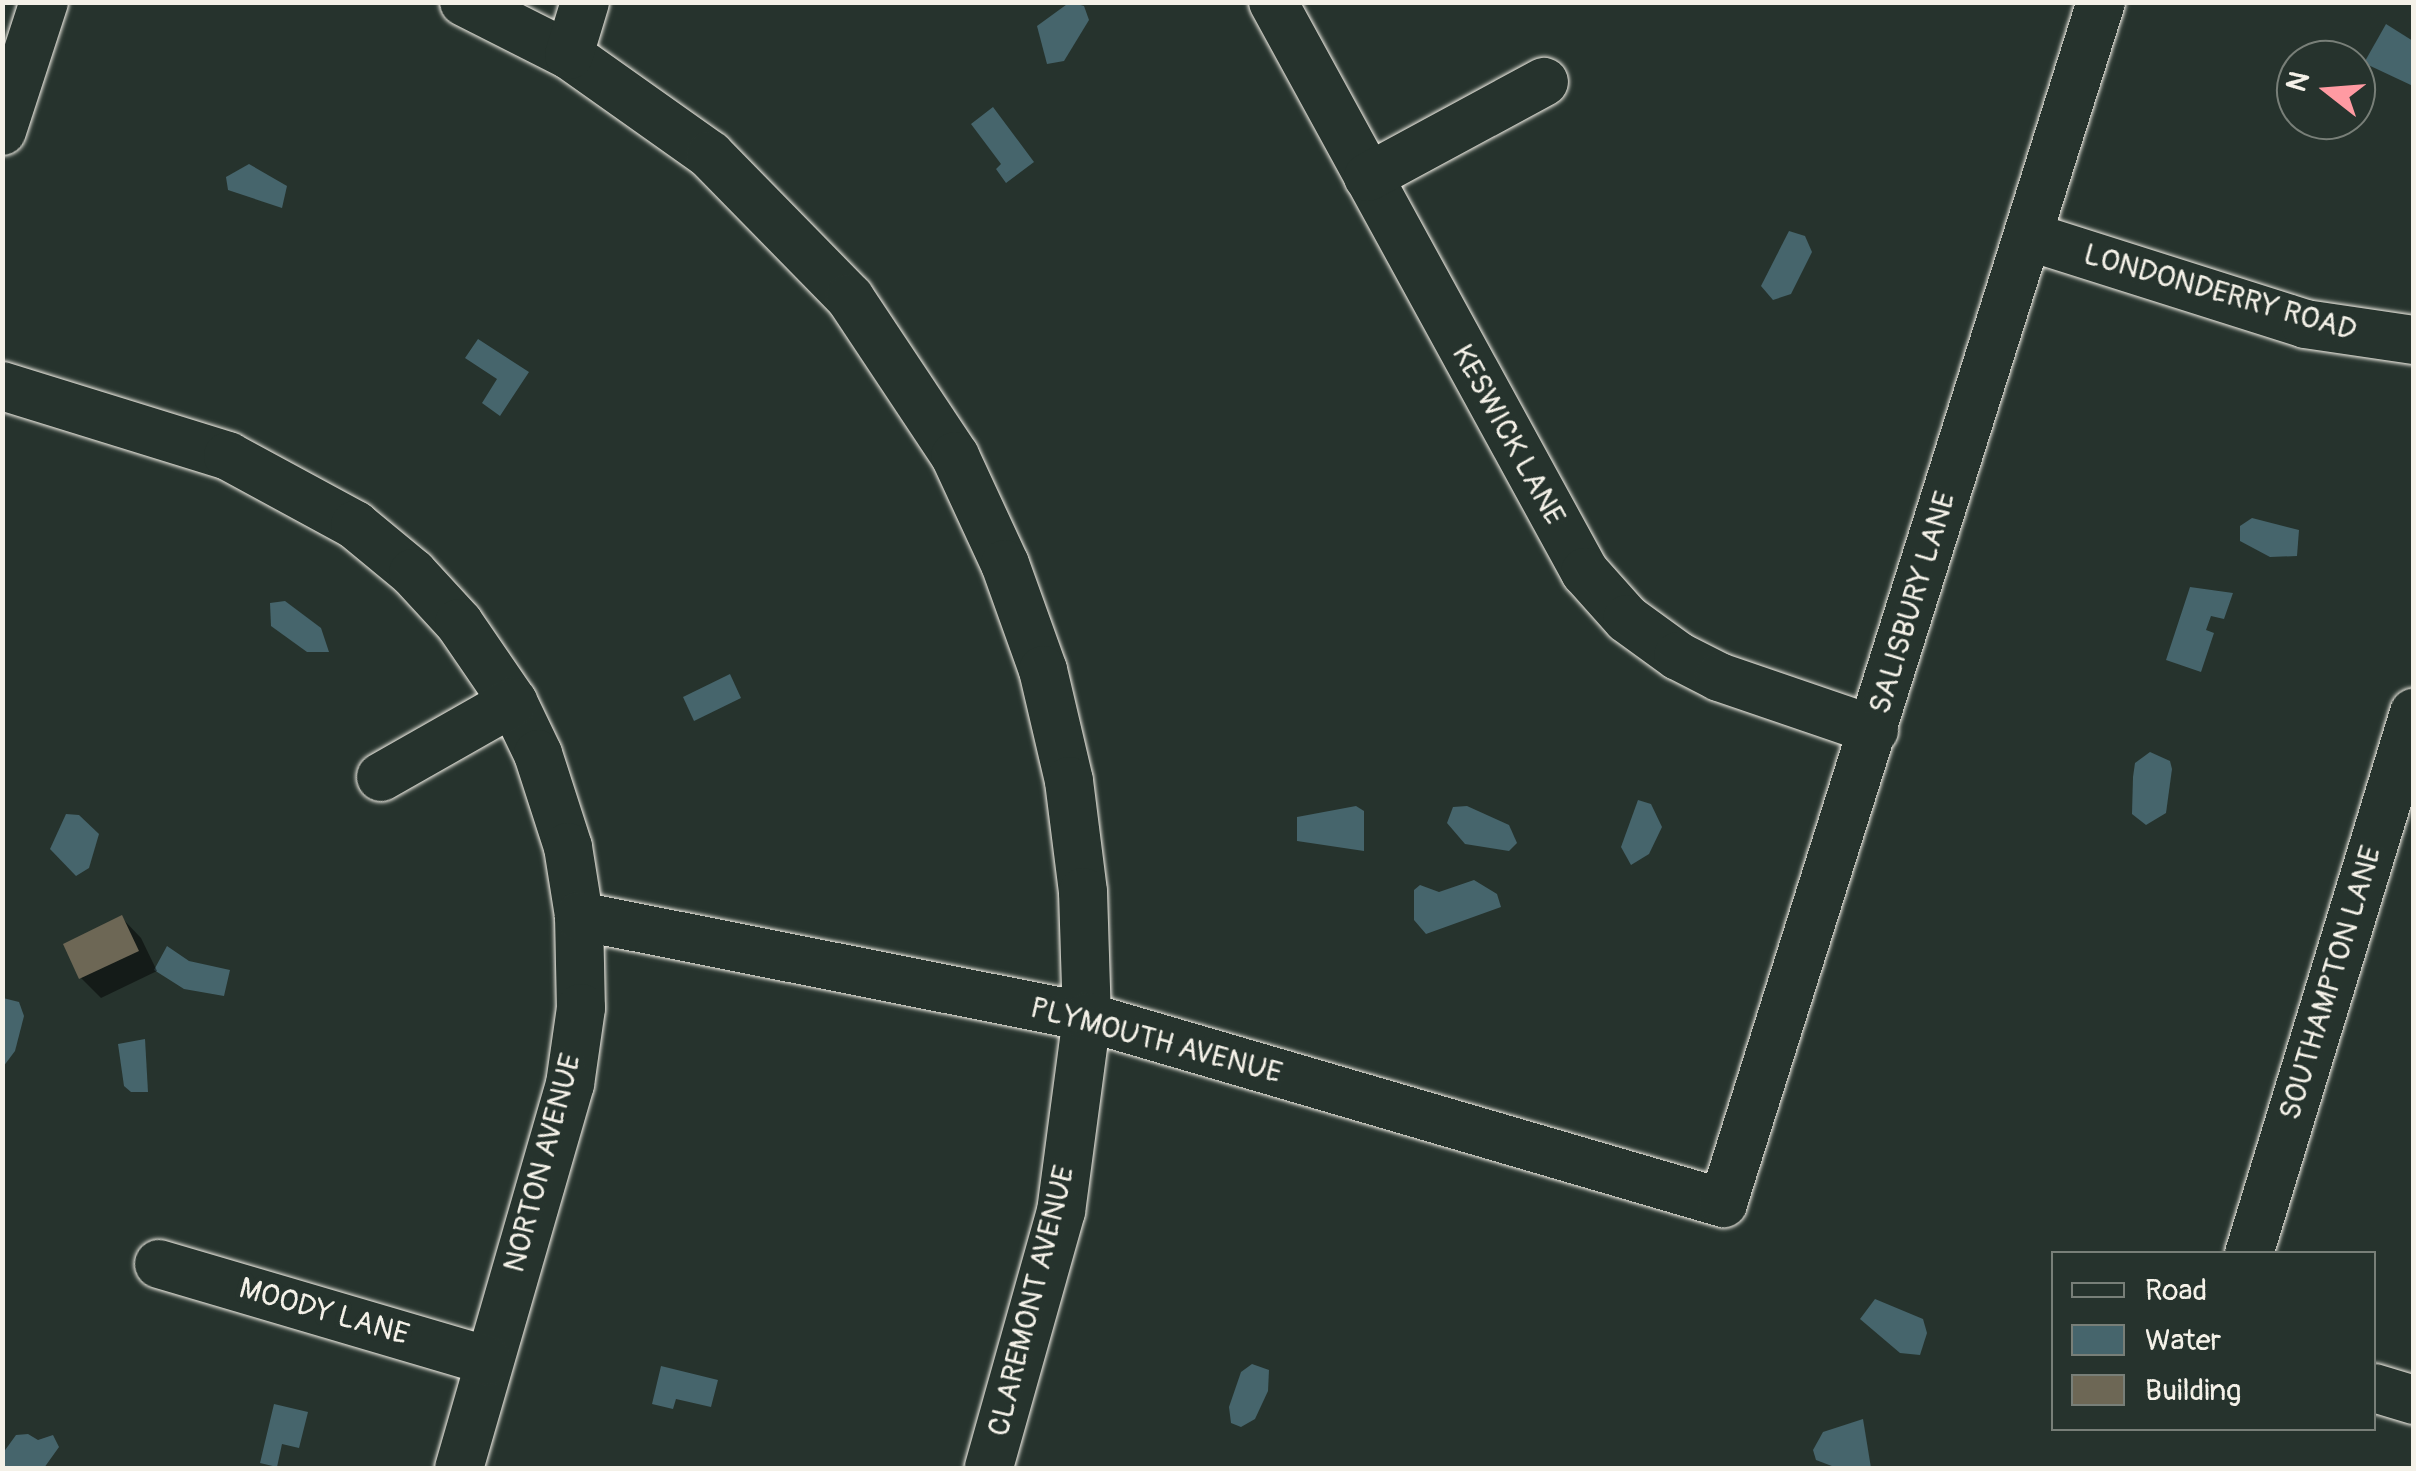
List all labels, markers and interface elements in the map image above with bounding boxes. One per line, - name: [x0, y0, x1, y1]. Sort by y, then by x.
- north arrow: [2276, 40, 2376, 140]
- text: N: [2279, 67, 2318, 96]
- street label: LONDONDERRY ROAD: [2079, 237, 2361, 349]
- street label: KESWICK LANE: [1444, 339, 1572, 531]
- street label: SALISBURY LANE: [1862, 488, 1964, 718]
- street label: SOUTHAMPTON LANE: [2272, 842, 2390, 1124]
- street label: PLYMOUTH AVENUE: [1026, 990, 1286, 1092]
- street label: NORTON AVENUE: [497, 1050, 589, 1276]
- street label: CLAREMONT AVENUE: [981, 1162, 1083, 1440]
- legend: [2051, 1251, 2376, 1431]
- street label: MOODY LANE: [235, 1271, 413, 1353]
- text: Road: [2145, 1272, 2207, 1309]
- text: Water: [2145, 1322, 2221, 1359]
- text: Building: [2145, 1372, 2241, 1409]

